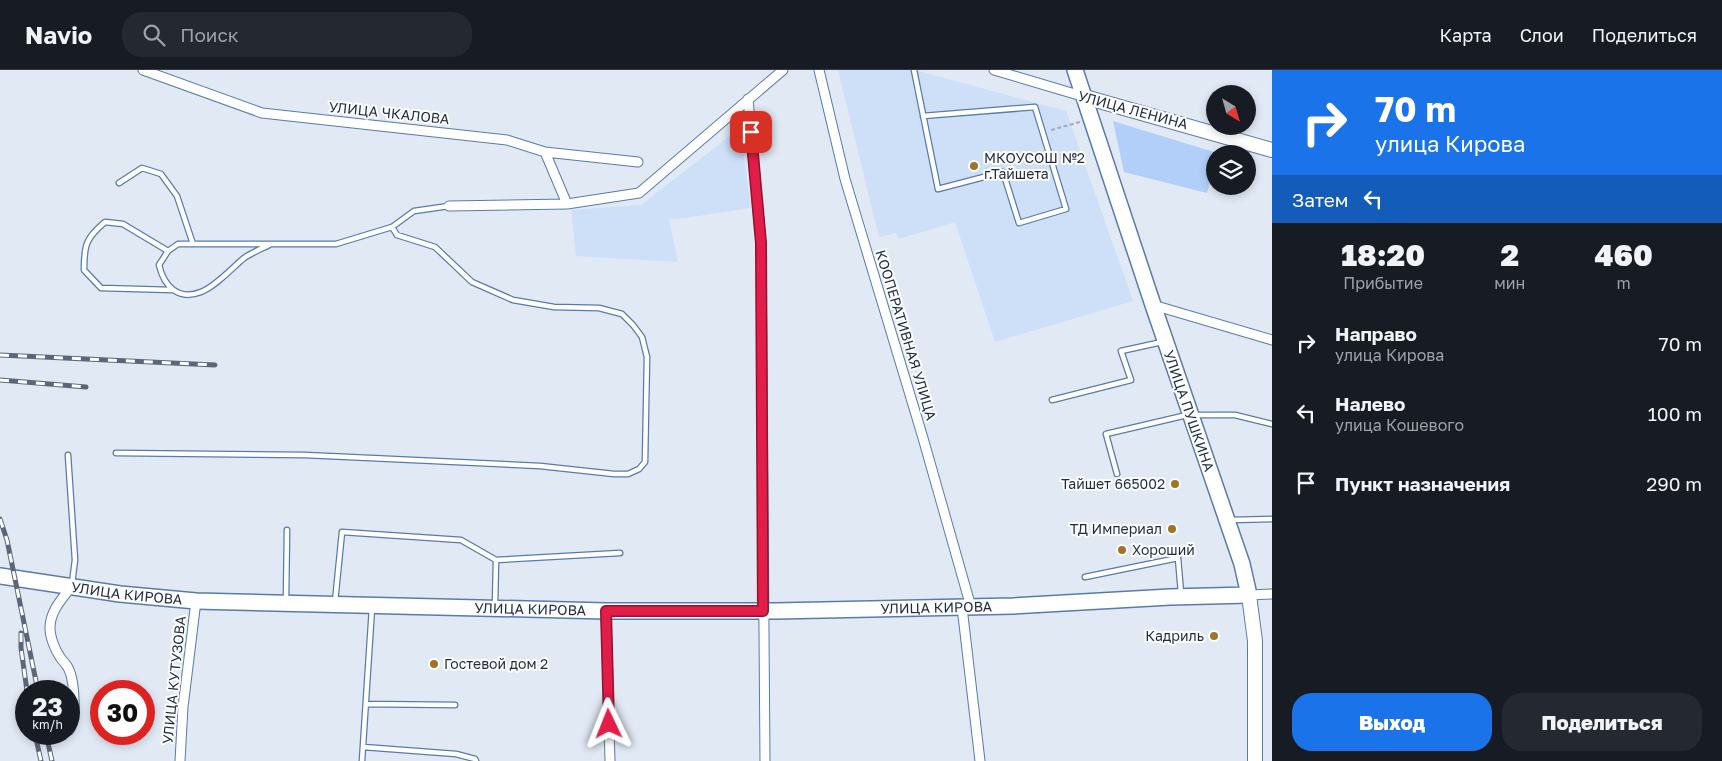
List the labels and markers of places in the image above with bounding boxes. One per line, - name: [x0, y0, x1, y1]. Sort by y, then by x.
- pin: [730, 111, 772, 153]
- place label: МКОУСОШ №2 г.Тайшета: [984, 149, 1085, 182]
- marker: МКОУСОШ №2 г.Тайшета: [968, 160, 980, 172]
- place label: Тайшет 665002: [1061, 475, 1165, 492]
- marker: Тайшет 665002: [1169, 478, 1181, 490]
- place label: ТД Империал: [1070, 520, 1162, 537]
- marker: ТД Империал: [1166, 523, 1178, 535]
- place label: Хороший: [1132, 541, 1195, 558]
- marker: Хороший: [1116, 544, 1128, 556]
- place label: Кадриль: [1145, 627, 1204, 644]
- marker: Кадриль: [1208, 630, 1220, 642]
- place label: Гостевой дом 2: [444, 655, 548, 672]
- marker: Гостевой дом 2: [428, 658, 440, 670]

